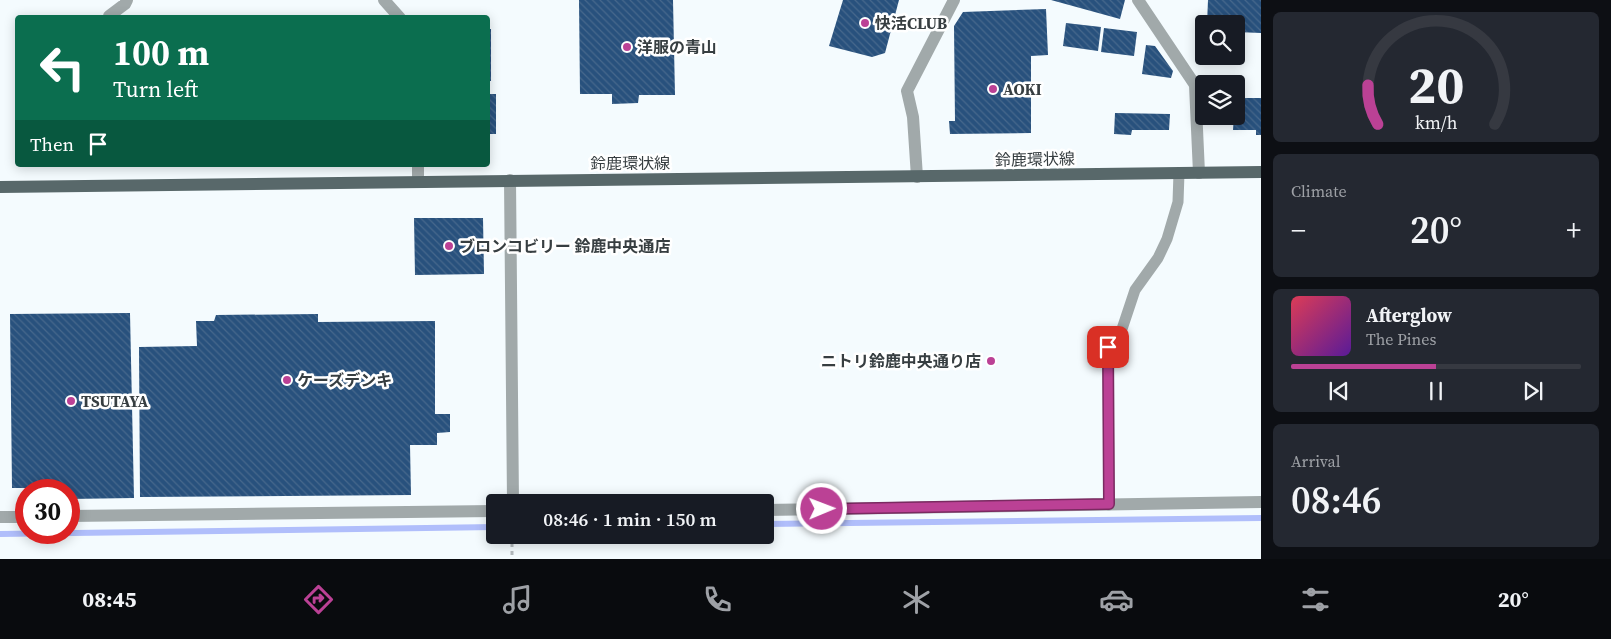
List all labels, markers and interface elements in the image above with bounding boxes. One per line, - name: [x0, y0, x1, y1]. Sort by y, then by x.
- place label: 快活CLUB: [875, 12, 948, 34]
- map controls: [1195, 15, 1245, 125]
- button: search: [1195, 15, 1245, 65]
- marker: 快活CLUB: [859, 17, 871, 29]
- text: 100 m: [113, 29, 209, 77]
- icon: left: [30, 35, 95, 100]
- place label: 洋服の青山: [637, 36, 717, 58]
- marker: 洋服の青山: [621, 41, 633, 53]
- text: 20: [1408, 49, 1464, 120]
- text: Turn left: [113, 74, 198, 104]
- button: layers: [1195, 75, 1245, 125]
- place label: AOKI: [1003, 78, 1042, 100]
- marker: AOKI: [987, 83, 999, 95]
- text: km/h: [1415, 110, 1458, 135]
- icon: arrive: [84, 130, 112, 158]
- text: Then: [30, 131, 74, 157]
- street label: 鈴鹿環状線: [995, 147, 1075, 171]
- street label: 鈴鹿環状線: [590, 152, 670, 174]
- text: Climate: [1291, 180, 1347, 202]
- text: 20°: [1410, 204, 1462, 256]
- text: −: [1291, 211, 1306, 249]
- text: +: [1566, 211, 1581, 249]
- place label: ブロンコビリー 鈴鹿中央通店: [459, 235, 670, 257]
- marker: ブロンコビリー 鈴鹿中央通店: [443, 240, 455, 252]
- text: Afterglow: [1366, 302, 1452, 328]
- pin: [1087, 326, 1129, 368]
- text: The Pines: [1366, 328, 1436, 350]
- icon: arrive: [1094, 333, 1122, 361]
- place label: ニトリ鈴鹿中央通り店: [821, 350, 981, 372]
- marker: ニトリ鈴鹿中央通り店: [985, 355, 997, 367]
- place label: ケーズデンキ: [297, 369, 392, 391]
- marker: ケーズデンキ: [281, 374, 293, 386]
- icon: previous: [1325, 377, 1353, 405]
- icon: pause: [1422, 377, 1450, 405]
- icon: next: [1519, 377, 1547, 405]
- place label: TSUTAYA: [81, 390, 149, 412]
- marker: TSUTAYA: [65, 395, 77, 407]
- text: Arrival: [1291, 450, 1340, 472]
- text: 08:46: [1291, 474, 1381, 526]
- speed limit sign: 30: [15, 479, 80, 544]
- position arrow: [795, 482, 847, 534]
- text: 08:46 · 1 min · 150 m: [543, 506, 717, 532]
- icon: directions: [301, 582, 336, 617]
- icon: music: [500, 582, 535, 617]
- icon: phone: [700, 582, 735, 617]
- icon: climate: [899, 582, 934, 617]
- icon: car: [1099, 582, 1134, 617]
- icon: filters: [1298, 582, 1333, 617]
- text: 08:45: [82, 584, 137, 614]
- text: 20°: [1498, 584, 1529, 614]

